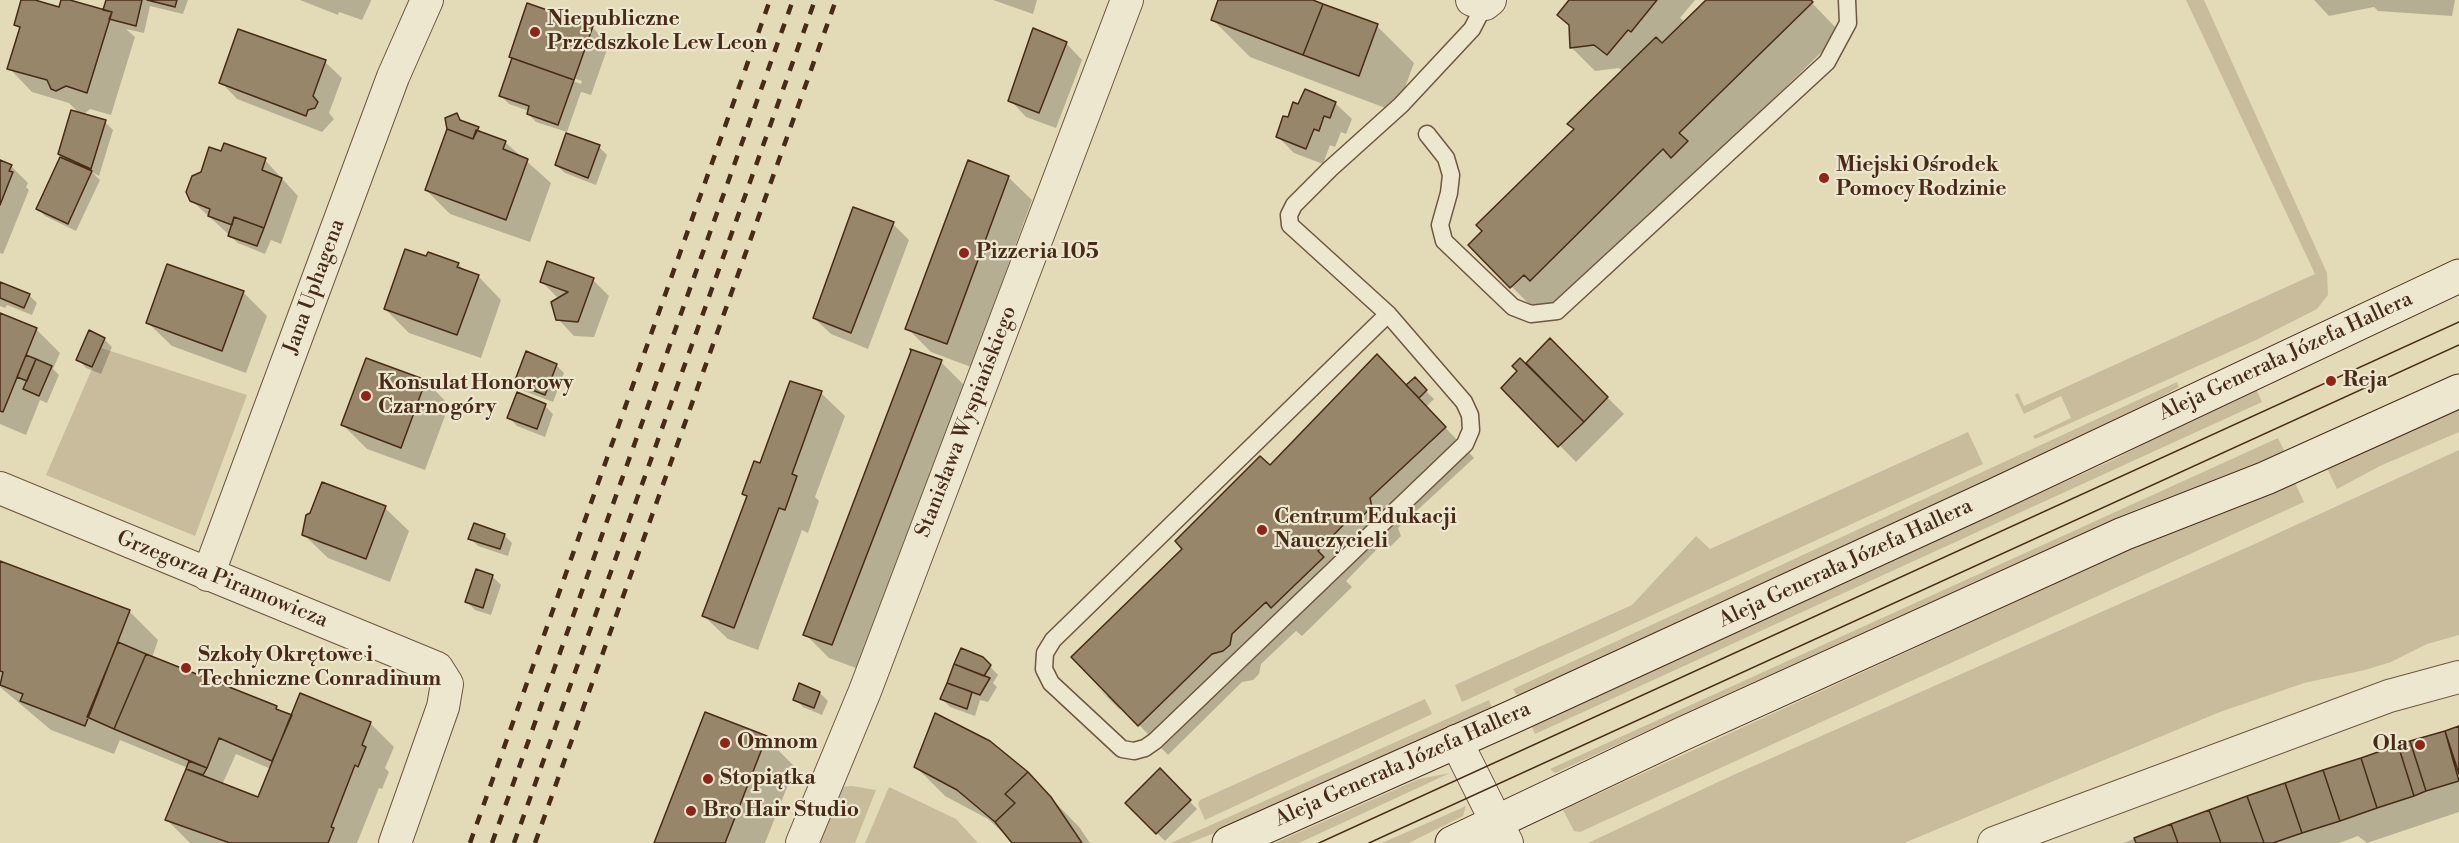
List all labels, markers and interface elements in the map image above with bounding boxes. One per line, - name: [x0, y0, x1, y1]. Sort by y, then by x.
- place label: Niepubliczne Przedszkole Lew Leon: [547, 7, 767, 57]
- marker: Niepubliczne Przedszkole Lew Leon: [528, 25, 542, 39]
- place label: Miejski Ośrodek Pomocy Rodzinie: [1836, 153, 2007, 203]
- marker: Miejski Ośrodek Pomocy Rodzinie: [1817, 171, 1831, 185]
- street label: Jana Uphagena: [279, 216, 351, 358]
- place label: Pizzeria 105: [976, 240, 1099, 266]
- marker: Pizzeria 105: [957, 246, 971, 260]
- street label: Aleja Generała Józefa Hallera: [2155, 287, 2417, 427]
- street label: Stanisława Wyspiańskiego: [911, 303, 1023, 541]
- place label: Reja: [2343, 368, 2388, 394]
- place label: Konsulat Honorowy Czarnogóry: [378, 371, 573, 421]
- marker: Reja: [2324, 374, 2338, 388]
- marker: Konsulat Honorowy Czarnogóry: [359, 389, 373, 403]
- street label: Aleja Generała Józefa Hallera: [1715, 494, 1977, 634]
- place label: Centrum Edukacji Nauczycieli: [1274, 505, 1457, 555]
- marker: Centrum Edukacji Nauczycieli: [1255, 523, 1269, 537]
- street label: Grzegorza Piramowicza: [113, 526, 331, 634]
- place label: Szkoły Okrętowe i Techniczne Conradinum: [198, 643, 441, 693]
- marker: Szkoły Okrętowe i Techniczne Conradinum: [179, 661, 193, 675]
- street label: Aleja Generała Józefa Hallera: [1271, 697, 1535, 833]
- place label: Omnom: [737, 730, 818, 756]
- place label: Ola: [2372, 732, 2408, 758]
- marker: Omnom: [718, 736, 732, 750]
- marker: Ola: [2413, 738, 2427, 752]
- place label: Stopiątka: [720, 766, 816, 792]
- marker: Stopiątka: [701, 772, 715, 786]
- place label: Bro Hair Studio: [703, 798, 859, 824]
- marker: Bro Hair Studio: [684, 804, 698, 818]

